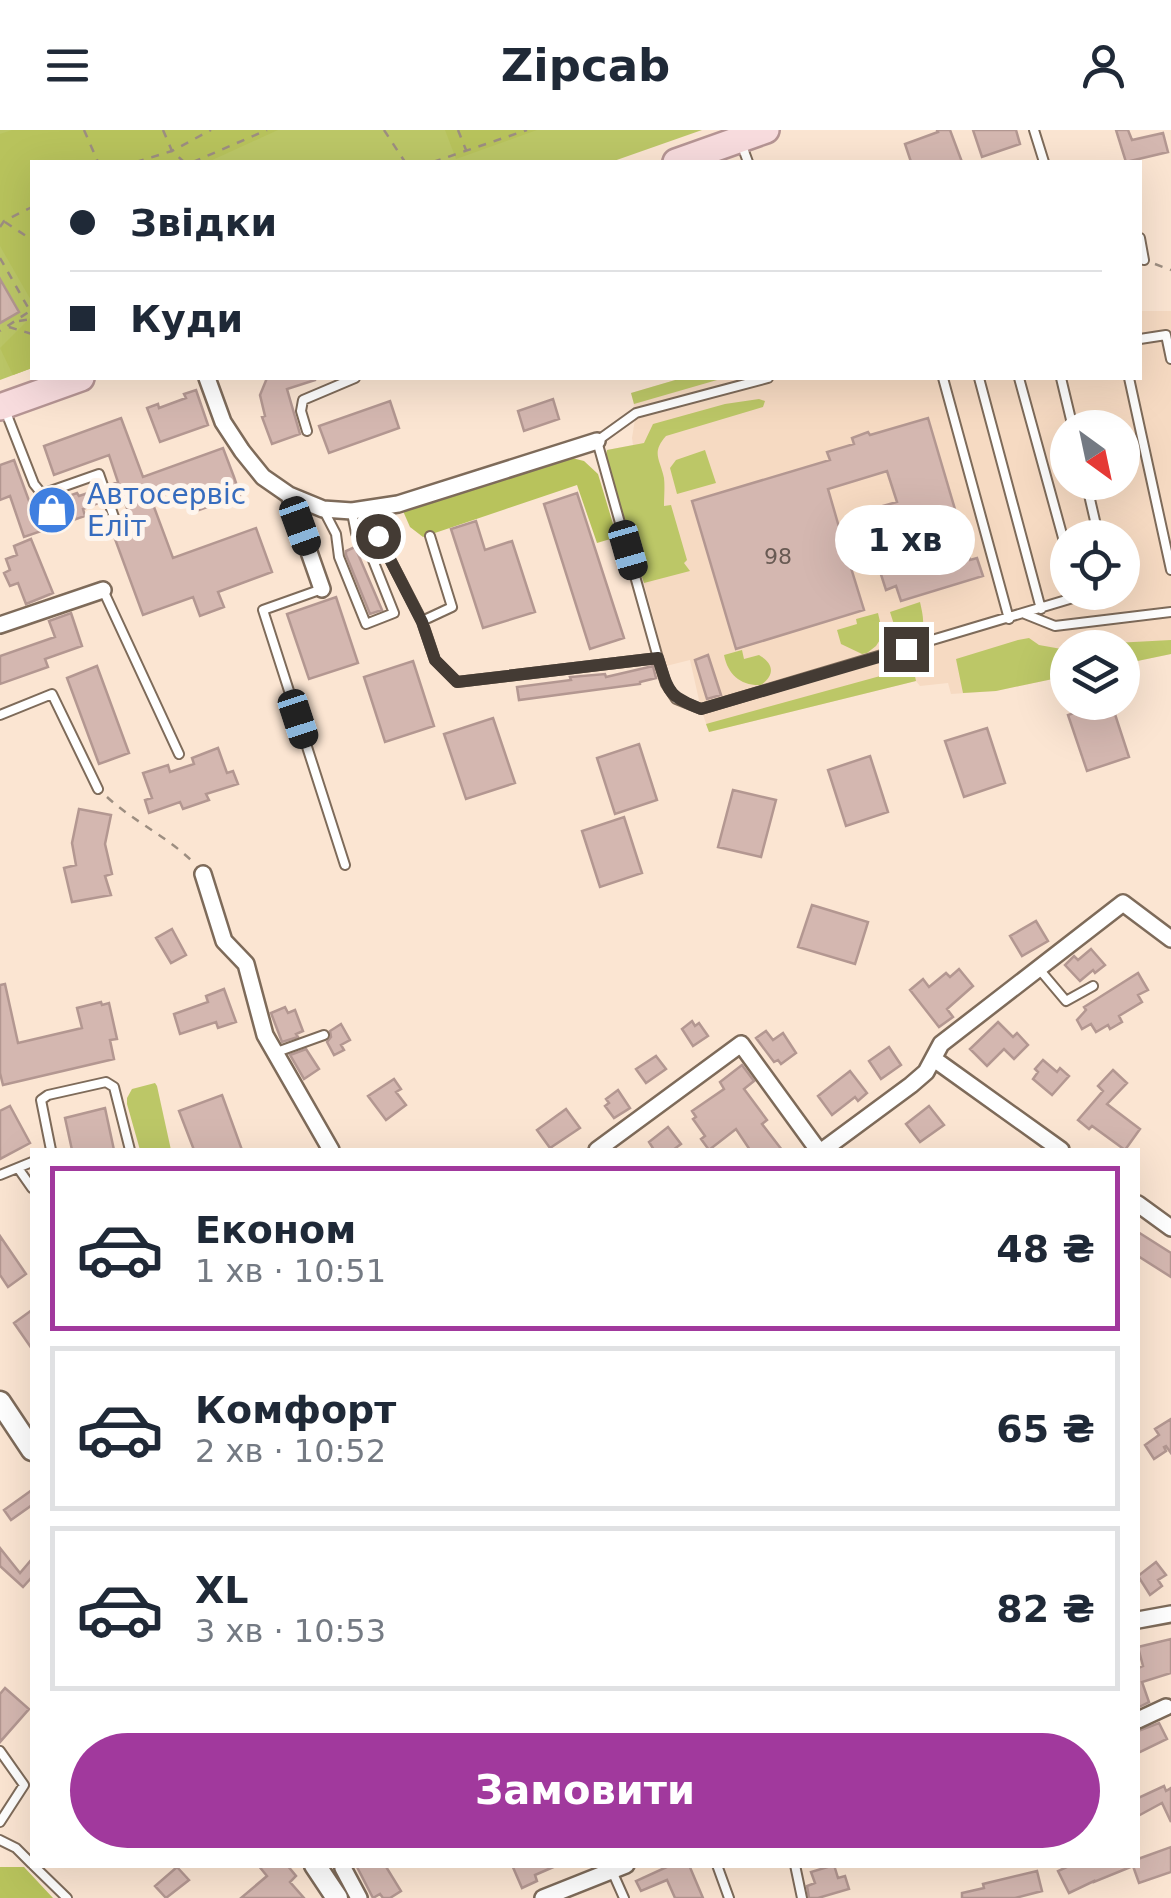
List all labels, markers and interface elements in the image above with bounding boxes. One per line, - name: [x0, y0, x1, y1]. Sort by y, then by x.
- icon: menu: [40, 38, 95, 93]
- icon: person: [1076, 38, 1131, 93]
- text: Zipcab: [501, 39, 670, 92]
- text: Звідки: [130, 201, 277, 245]
- text: Куди: [130, 297, 243, 341]
- north arrow: [1050, 410, 1140, 500]
- map controls: [1050, 410, 1140, 720]
- place label: Автосервіс Еліт: [87, 478, 246, 543]
- shop icon: Автосервіс Еліт: [26, 484, 78, 536]
- car: [276, 493, 324, 559]
- callout: 1 хв: [836, 504, 976, 574]
- route start: [356, 514, 401, 559]
- car: [605, 517, 651, 583]
- button: locate: [1050, 520, 1140, 610]
- text: 1 хв: [868, 521, 942, 559]
- house number: 98: [764, 544, 792, 569]
- route end: [884, 627, 929, 672]
- button: layers: [1050, 630, 1140, 720]
- car: [274, 686, 322, 752]
- icon: car: [75, 1204, 165, 1294]
- text: Економ: [195, 1208, 356, 1252]
- text: 48 ₴: [996, 1227, 1095, 1271]
- text: 1 хв · 10:51: [195, 1252, 386, 1290]
- icon: car: [75, 1384, 165, 1474]
- text: Комфорт: [195, 1388, 396, 1432]
- text: 65 ₴: [996, 1407, 1095, 1451]
- text: 2 хв · 10:52: [195, 1432, 386, 1470]
- icon: car: [75, 1564, 165, 1654]
- text: XL: [195, 1568, 249, 1612]
- text: 82 ₴: [996, 1587, 1095, 1631]
- text: 3 хв · 10:53: [195, 1612, 386, 1650]
- button: Замовити: [70, 1733, 1100, 1848]

